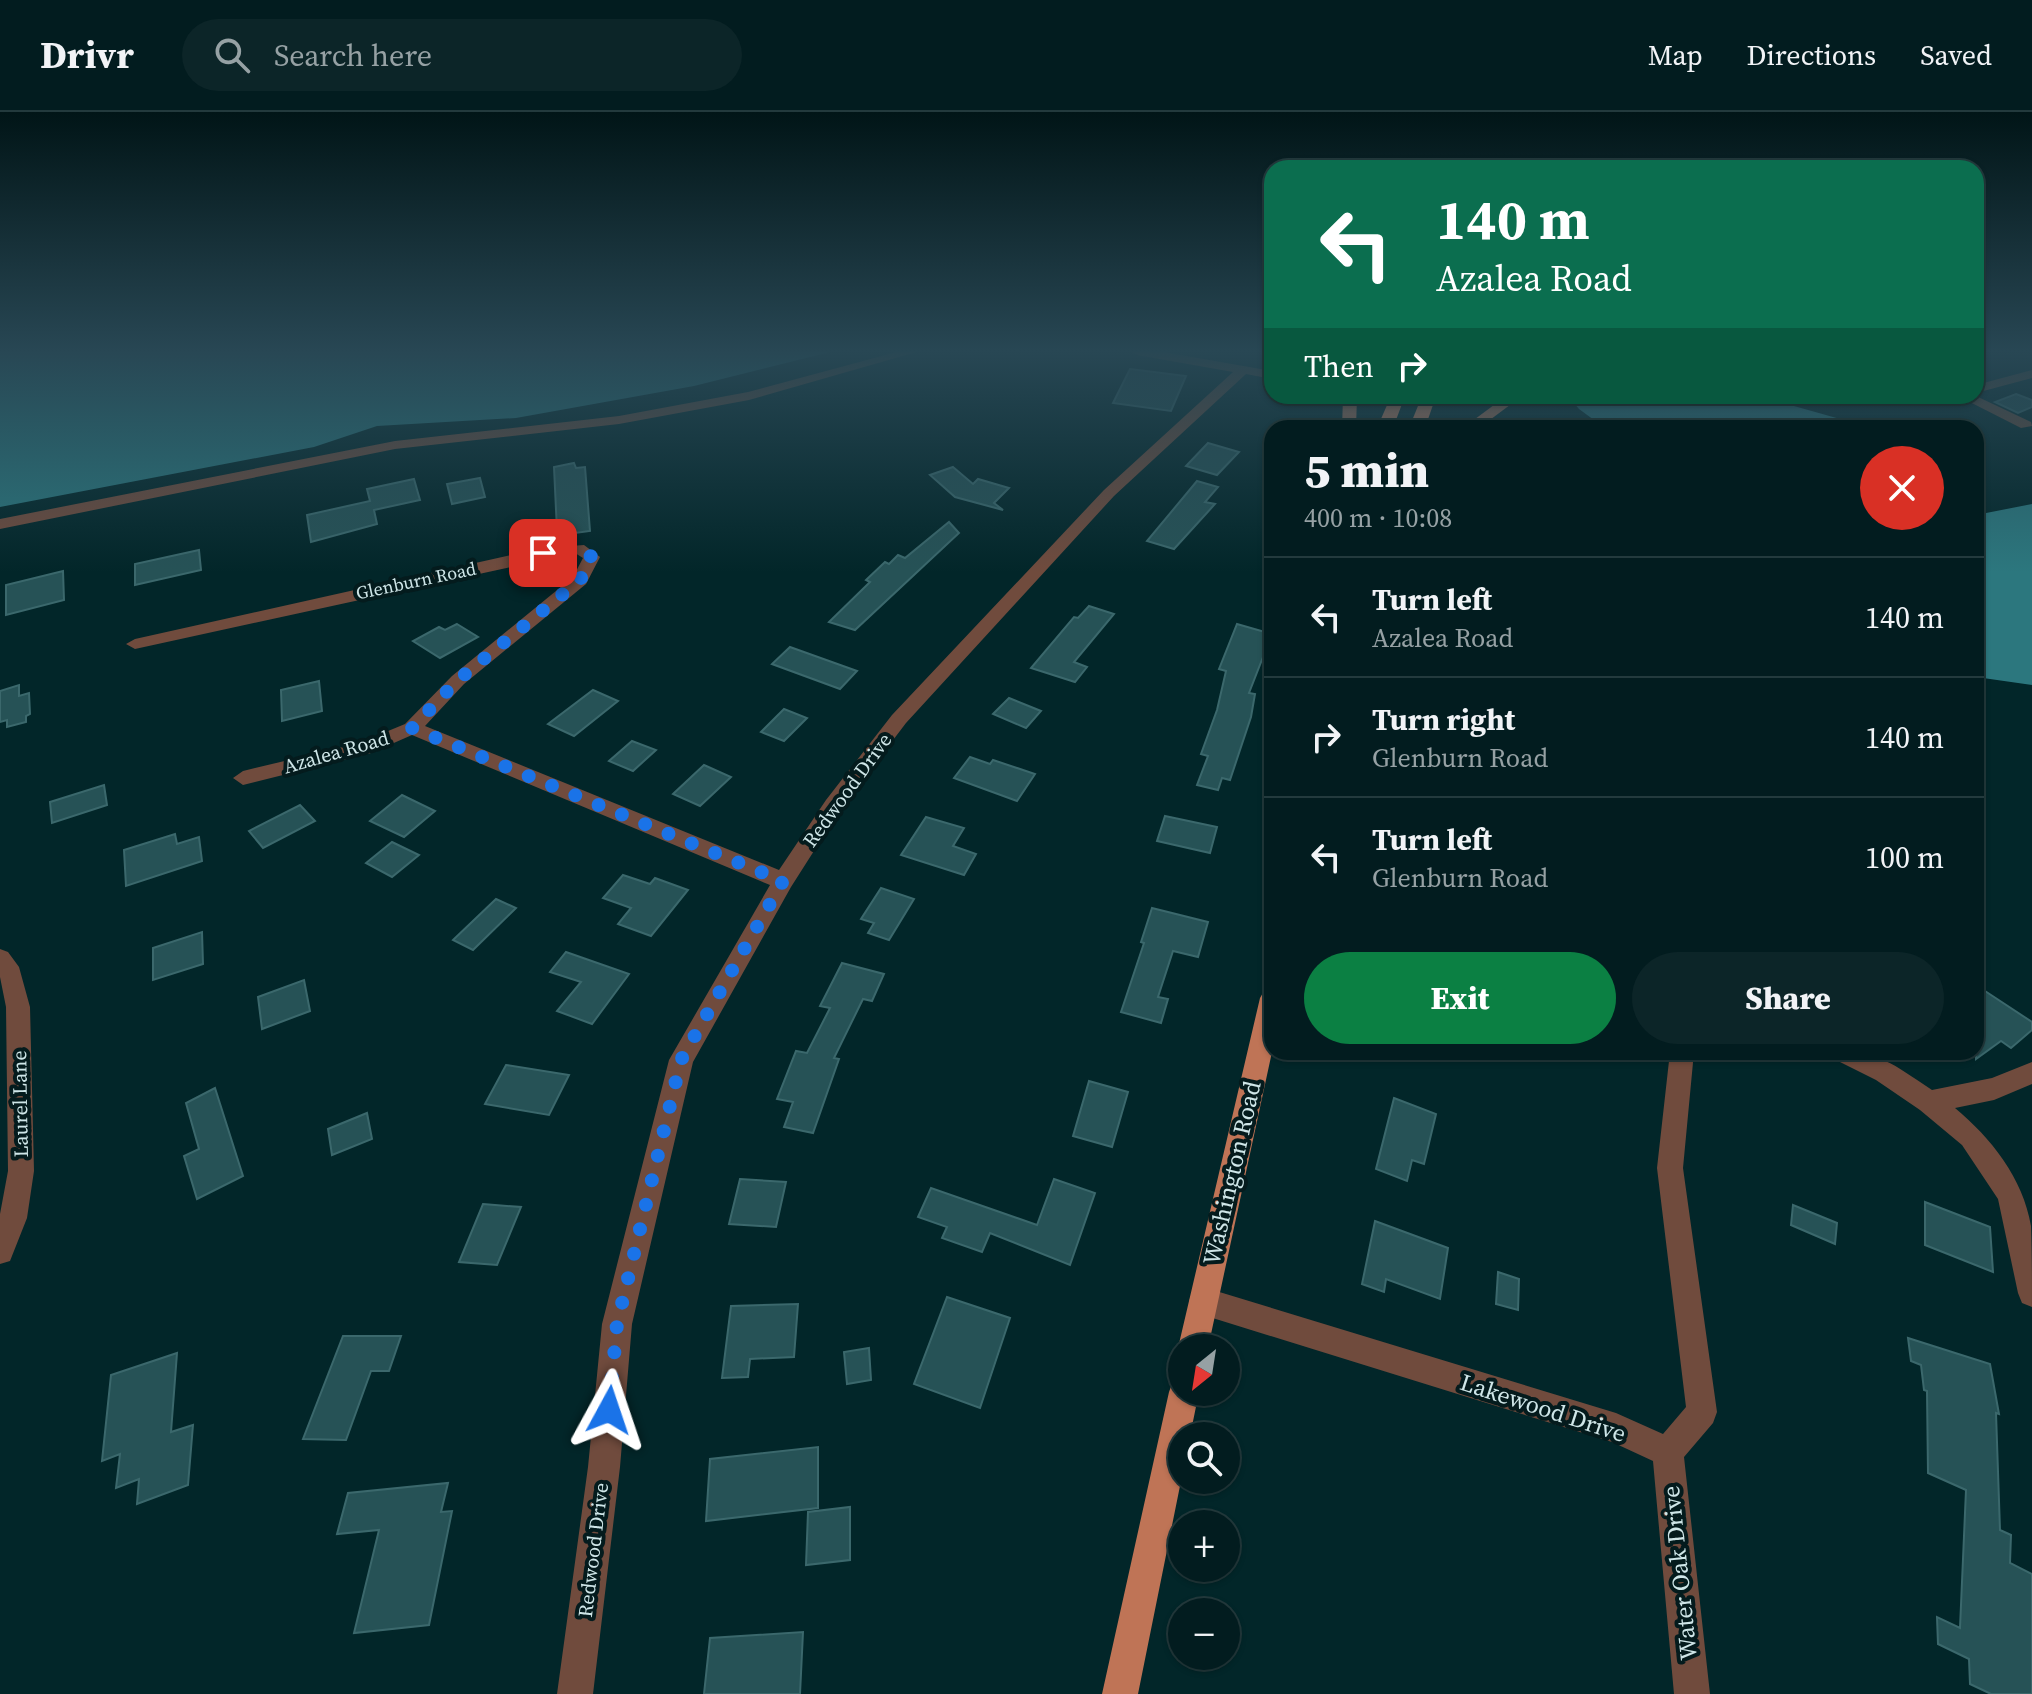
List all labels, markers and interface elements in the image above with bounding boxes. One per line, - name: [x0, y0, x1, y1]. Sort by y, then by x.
- search box: [182, 19, 742, 91]
- text: Drivr: [40, 29, 134, 81]
- icon: search: [210, 33, 254, 77]
- text: Search here: [274, 35, 432, 76]
- text: Map: [1648, 36, 1703, 74]
- text: Directions: [1747, 36, 1876, 74]
- text: Saved: [1920, 36, 1992, 74]
- text: 140 m: [1436, 181, 1590, 258]
- icon: left: [1304, 192, 1408, 296]
- text: Azalea Road: [1436, 254, 1632, 303]
- icon: right: [1390, 344, 1434, 388]
- text: Then: [1304, 346, 1374, 387]
- text: 5 min: [1304, 437, 1429, 503]
- button: close: [1860, 446, 1944, 530]
- text: 400 m · 10:08: [1304, 500, 1452, 536]
- pin: [509, 519, 577, 587]
- icon: arrive: [521, 531, 565, 575]
- street label: Glenburn Road: [354, 556, 478, 605]
- text: Turn left: [1372, 579, 1492, 620]
- icon: left: [1304, 595, 1348, 639]
- text: 140 m: [1865, 597, 1944, 638]
- text: Azalea Road: [1372, 620, 1513, 656]
- text: Turn right: [1372, 699, 1515, 740]
- icon: right: [1304, 715, 1348, 759]
- text: 140 m: [1865, 717, 1944, 758]
- street label: Azalea Road: [280, 723, 393, 780]
- street label: Redwood Drive: [796, 727, 898, 853]
- text: Glenburn Road: [1372, 740, 1548, 776]
- text: Turn left: [1372, 819, 1492, 860]
- icon: left: [1304, 835, 1348, 879]
- text: 100 m: [1865, 837, 1944, 878]
- text: Glenburn Road: [1372, 860, 1548, 896]
- button: Exit: [1304, 952, 1616, 1044]
- button: Share: [1632, 952, 1944, 1044]
- street label: Laurel Lane: [5, 1050, 35, 1158]
- street label: Washington Road: [1194, 1077, 1269, 1268]
- north arrow: [1168, 1334, 1240, 1406]
- map controls: [1168, 1334, 1240, 1670]
- street label: Lakewood Drive: [1456, 1365, 1630, 1450]
- position arrow: [567, 1368, 651, 1452]
- button: search: [1168, 1422, 1240, 1494]
- street label: Redwood Drive: [571, 1481, 615, 1619]
- street label: Water Oak Drive: [1654, 1484, 1705, 1662]
- button: +: [1168, 1510, 1240, 1582]
- button: −: [1168, 1598, 1240, 1670]

